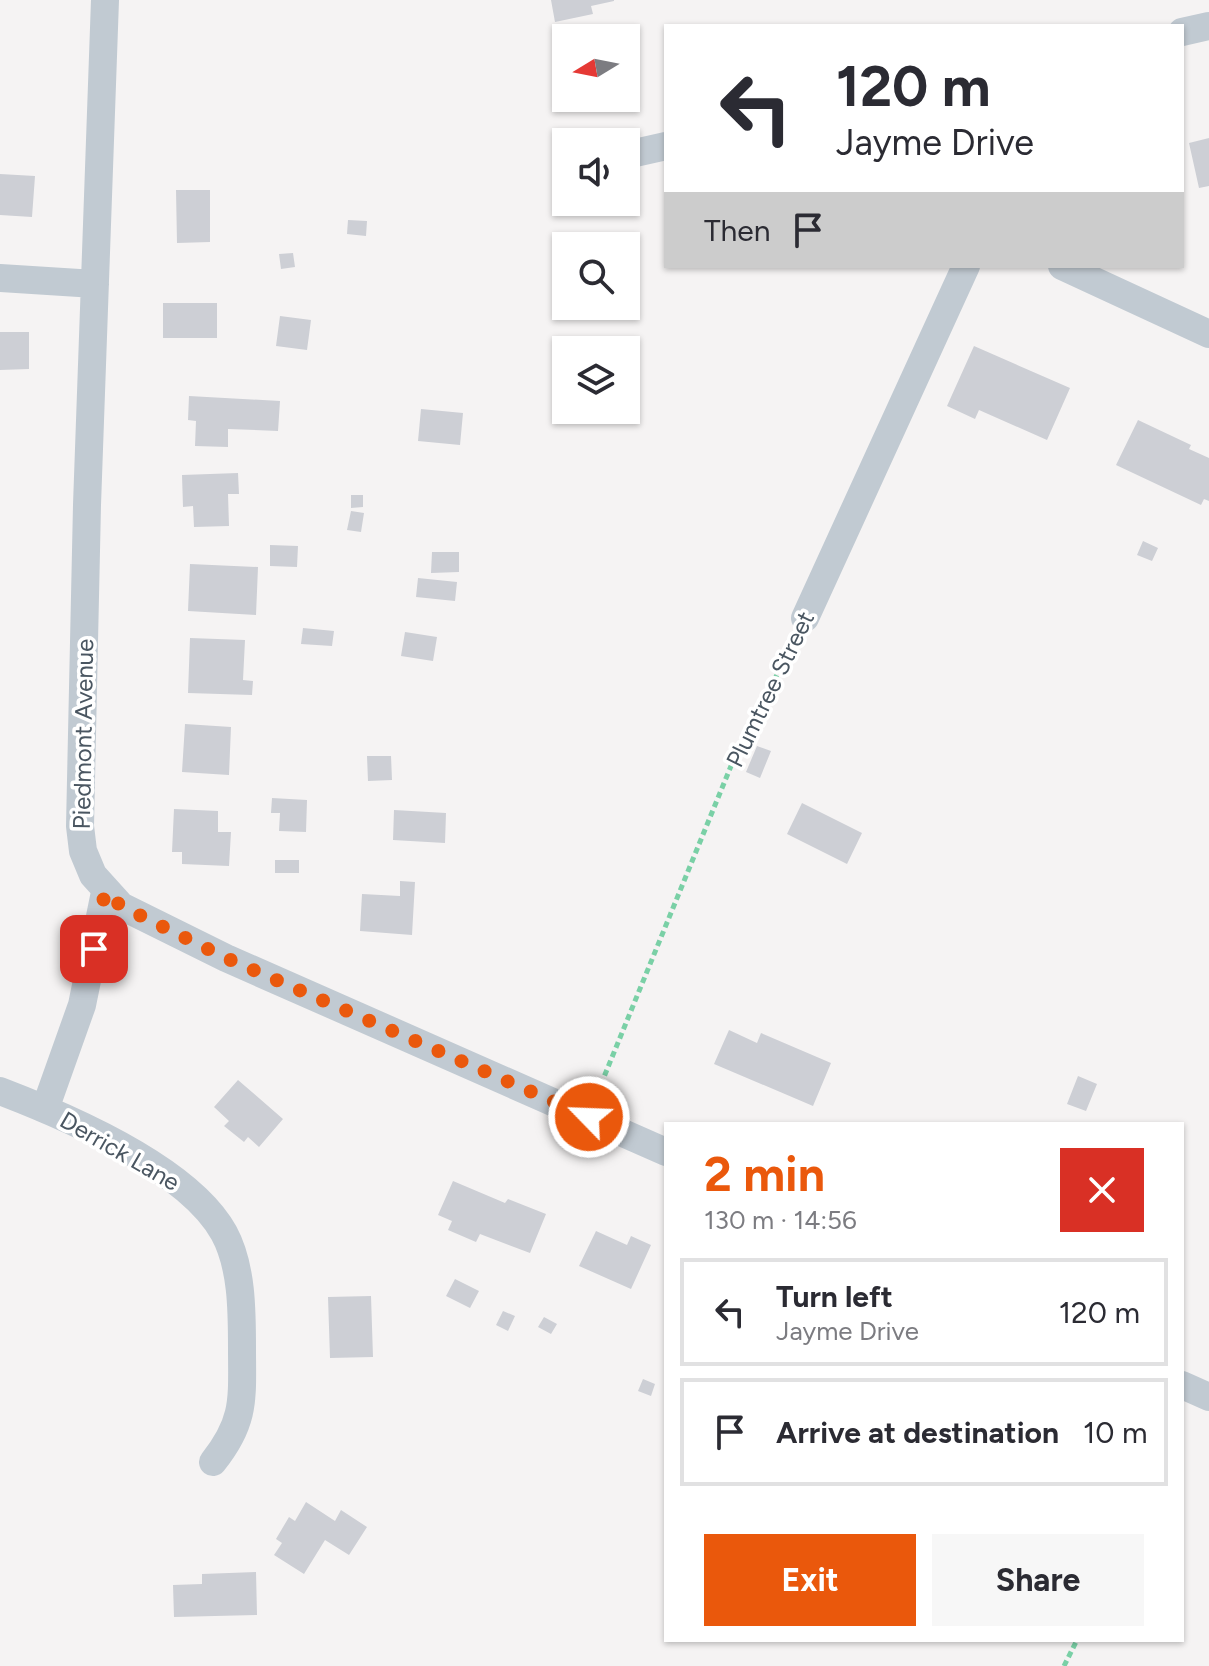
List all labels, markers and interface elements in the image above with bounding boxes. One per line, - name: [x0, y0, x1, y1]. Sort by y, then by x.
- north arrow: [552, 24, 640, 112]
- map controls: [552, 24, 640, 424]
- text: 120 m: [836, 53, 991, 120]
- icon: left: [704, 56, 808, 160]
- text: Jayme Drive: [836, 121, 1034, 164]
- button: sound: [552, 128, 640, 216]
- icon: arrive: [786, 208, 830, 252]
- text: Then: [704, 212, 770, 249]
- button: search: [552, 232, 640, 320]
- button: layers: [552, 336, 640, 424]
- street label: Plumtree Street: [720, 606, 820, 772]
- street label: Piedmont Avenue: [67, 638, 99, 830]
- pin: [60, 915, 128, 983]
- icon: arrive: [72, 927, 116, 971]
- position arrow: [547, 1075, 631, 1159]
- street label: Derrick Lane: [55, 1105, 185, 1197]
- text: 2 min: [704, 1145, 825, 1203]
- button: close: [1060, 1148, 1144, 1232]
- text: 130 m · 14:56: [704, 1204, 857, 1236]
- text: Turn left: [776, 1278, 893, 1315]
- icon: left: [708, 1290, 752, 1334]
- text: 120 m: [1059, 1294, 1140, 1331]
- text: Jayme Drive: [776, 1315, 919, 1347]
- icon: arrive: [708, 1410, 752, 1454]
- text: Arrive at destination: [776, 1414, 1059, 1451]
- text: 10 m: [1083, 1414, 1148, 1451]
- button: Exit: [704, 1534, 916, 1626]
- button: Share: [932, 1534, 1144, 1626]

